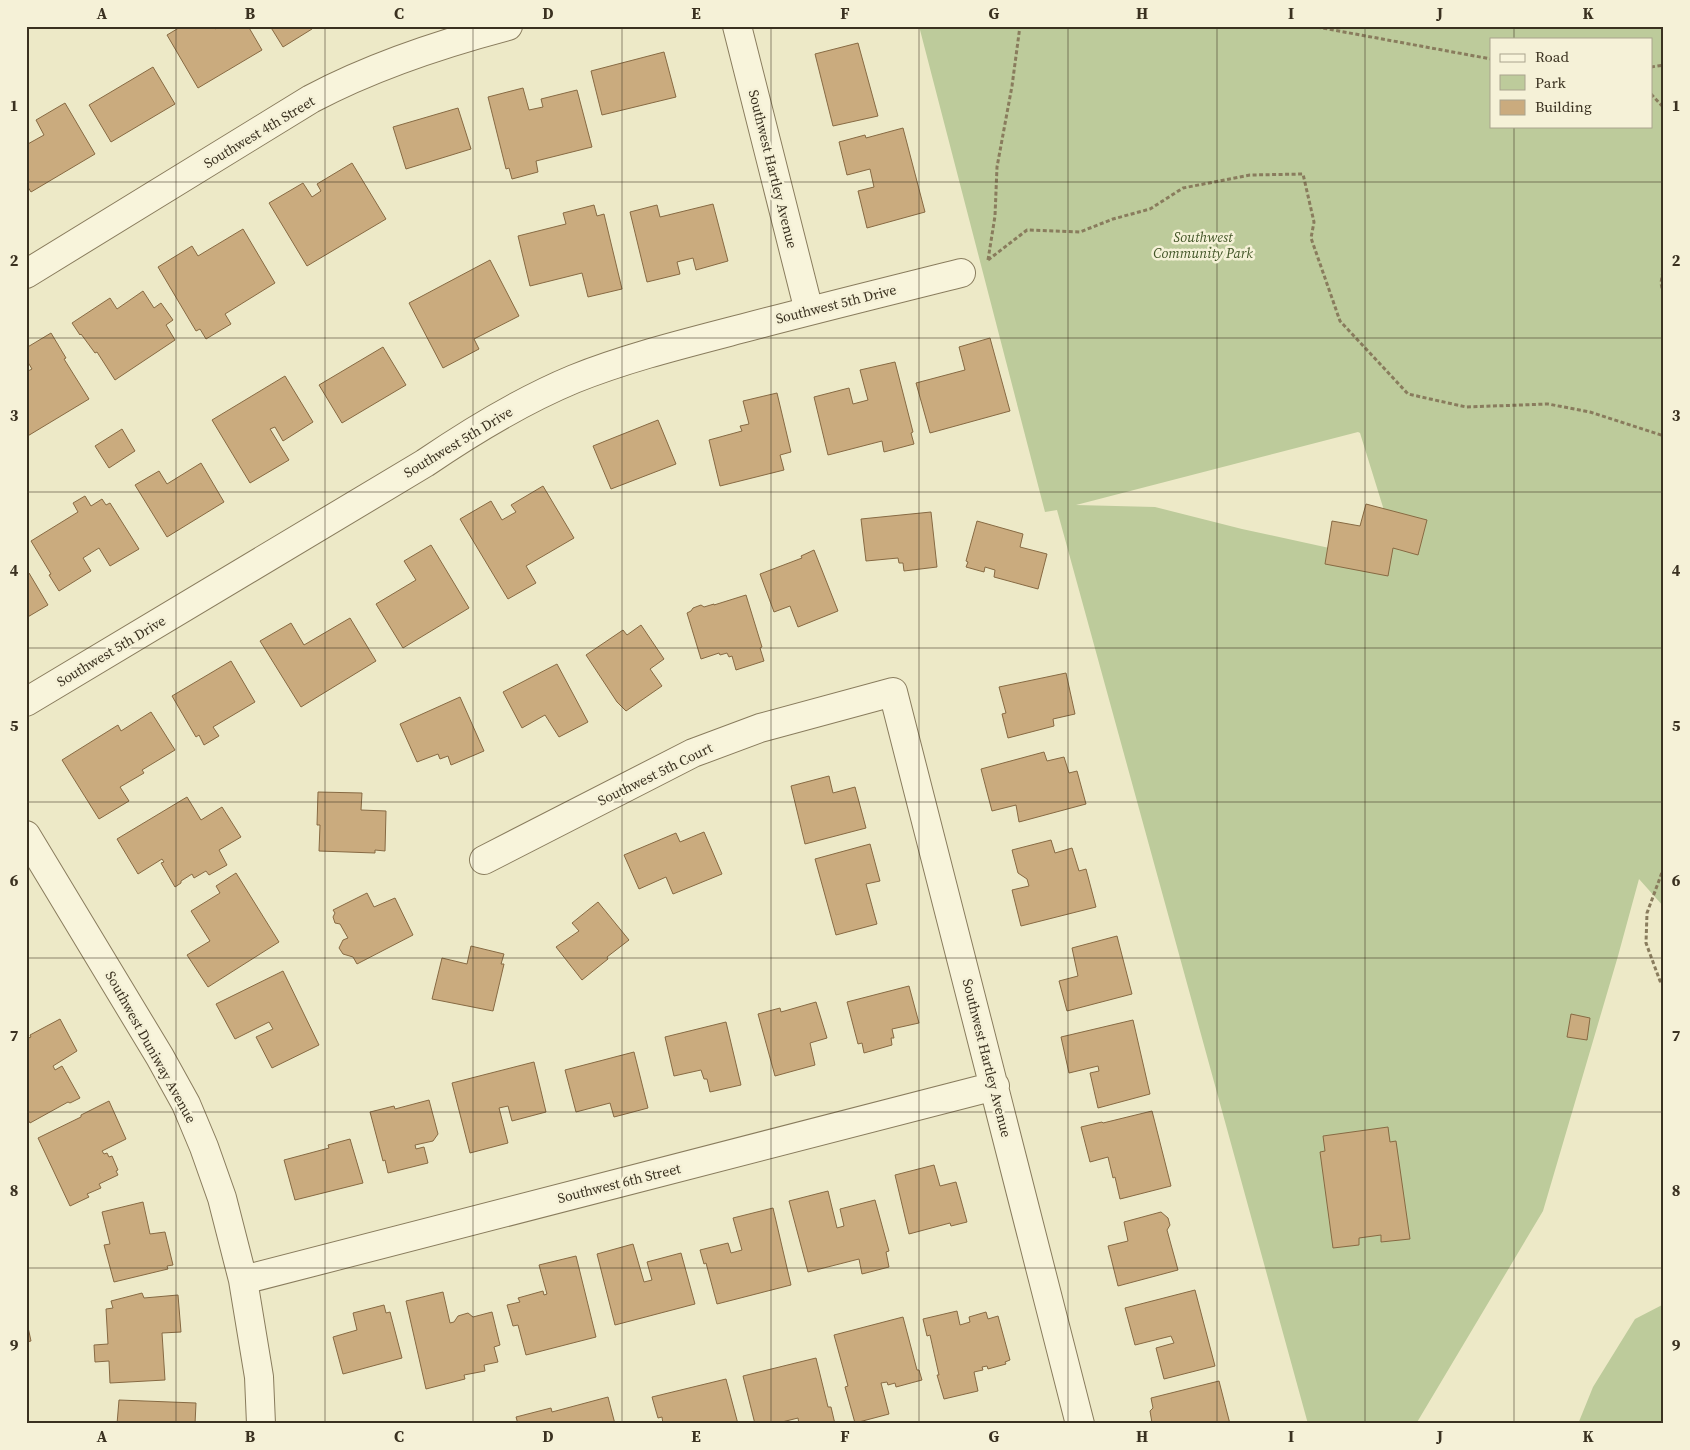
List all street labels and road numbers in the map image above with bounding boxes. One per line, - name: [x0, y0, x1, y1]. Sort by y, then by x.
- street label: Southwest Hartley Avenue: [744, 88, 802, 250]
- street label: Southwest 4th Street: [200, 91, 319, 173]
- street label: Southwest 5th Drive: [773, 279, 899, 329]
- street label: Southwest 5th Drive: [400, 402, 516, 482]
- street label: Southwest 5th Drive: [53, 611, 169, 691]
- street label: Southwest 5th Court: [594, 737, 716, 810]
- street label: Southwest Duniway Avenue: [101, 967, 201, 1127]
- street label: Southwest Hartley Avenue: [958, 977, 1016, 1139]
- street label: Southwest 6th Street: [555, 1158, 683, 1208]

